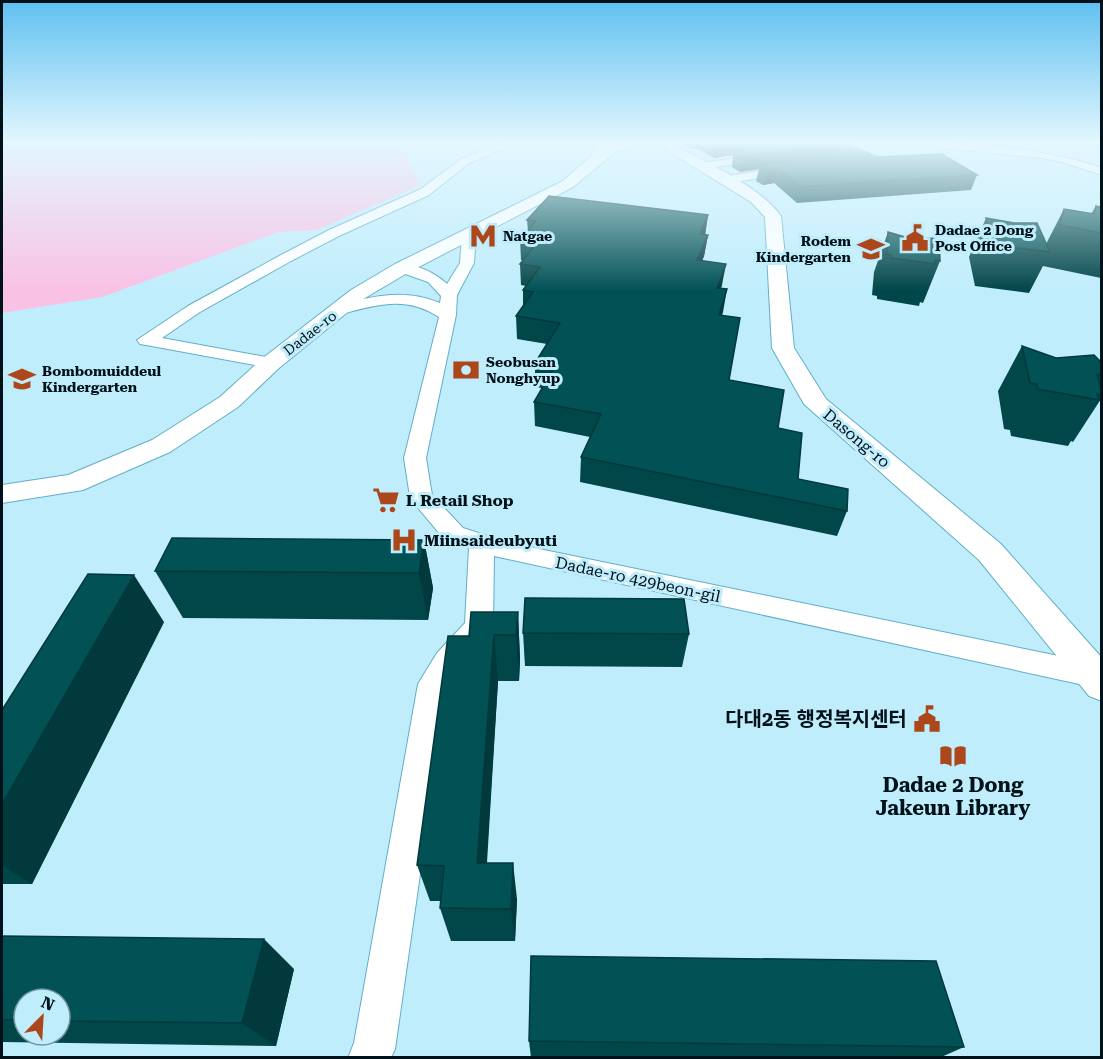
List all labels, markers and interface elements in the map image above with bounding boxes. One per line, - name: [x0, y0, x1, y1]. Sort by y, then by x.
- metro station icon: Natgae: [468, 221, 498, 251]
- place label: Dadae 2 Dong Post Office: [935, 222, 1034, 254]
- public building icon: Dadae 2 Dong Post Office: [900, 223, 930, 253]
- place label: Natgae: [503, 228, 552, 244]
- place label: Rodem Kindergarten: [756, 233, 852, 265]
- school or university icon: Rodem Kindergarten: [856, 234, 886, 264]
- street label: Dadae-ro: [280, 307, 340, 359]
- place label: Seobusan Nonghyup: [486, 354, 560, 386]
- bank icon: Seobusan Nonghyup: [451, 355, 481, 385]
- place label: Bombomuiddeul Kindergarten: [42, 363, 161, 395]
- school or university icon: Bombomuiddeul Kindergarten: [7, 364, 37, 394]
- street label: Dasong-ro: [820, 405, 894, 472]
- supermarket icon: L Retail Shop: [371, 485, 401, 515]
- place label: L Retail Shop: [406, 491, 514, 510]
- hospital icon: Miinsaideubyuti: [389, 525, 419, 555]
- place label: Miinsaideubyuti: [424, 531, 558, 550]
- street label: Dadae-ro 429beon-gil: [554, 553, 722, 606]
- public building icon: 다대2동 행정복지센터: [912, 704, 942, 734]
- place label: 다대2동 행정복지센터: [725, 707, 907, 731]
- library icon: Dadae 2 Dong Jakeun Library: [938, 741, 968, 771]
- place label: Dadae 2 Dong Jakeun Library: [876, 773, 1030, 820]
- north arrow: [12, 987, 72, 1047]
- text: N: [38, 993, 57, 1015]

